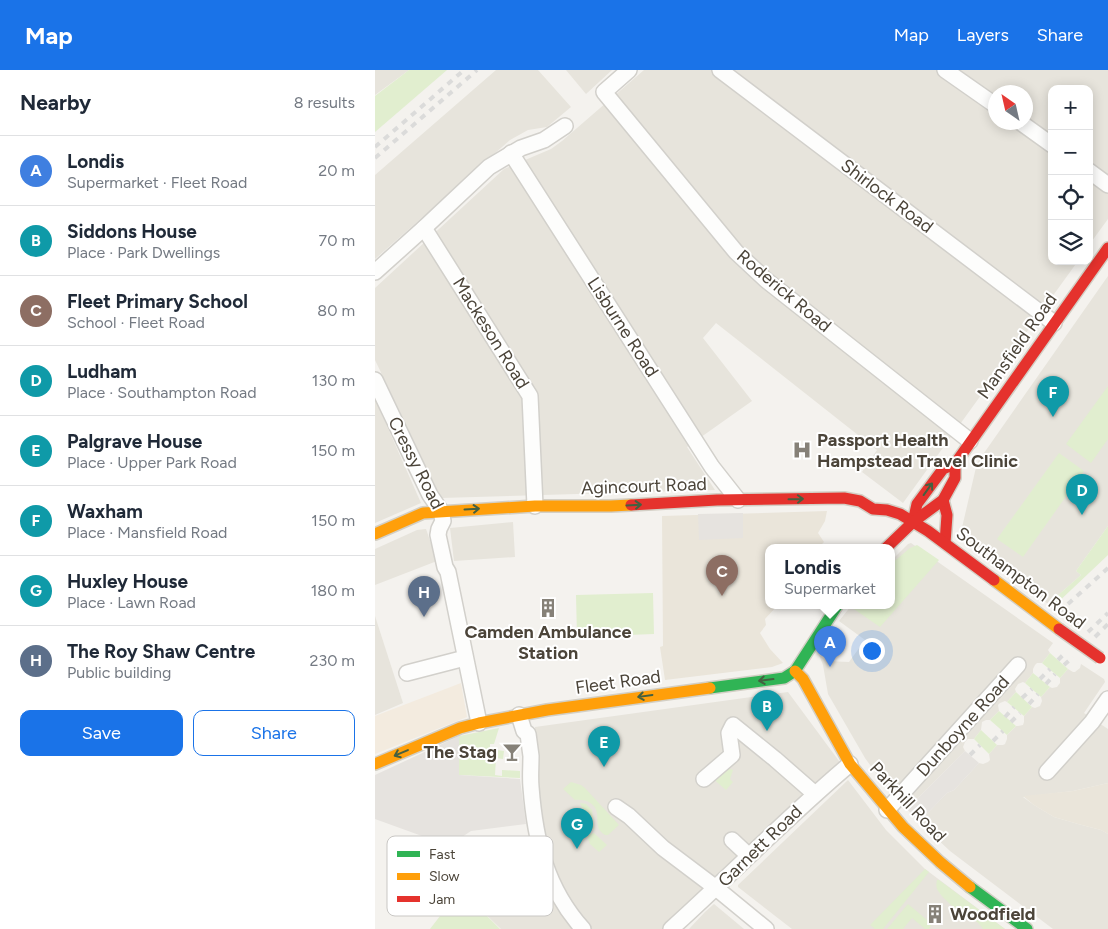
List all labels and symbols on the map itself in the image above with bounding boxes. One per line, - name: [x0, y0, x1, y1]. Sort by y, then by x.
- north arrow: [988, 85, 1033, 130]
- street label: Shirlock Road: [836, 154, 938, 238]
- street label: Roderick Road: [732, 245, 836, 337]
- street label: Mackeson Road: [448, 273, 534, 393]
- street label: Lisburne Road: [583, 273, 663, 381]
- street label: Mansfield Road: [972, 289, 1062, 403]
- pin: F: [1037, 376, 1069, 417]
- street label: Cressy Road: [383, 413, 449, 513]
- place label: Passport Health Hampstead Travel Clinic: [817, 429, 1018, 472]
- hospital icon: Passport Health Hampstead Travel Clinic: [791, 439, 813, 461]
- street label: Agincourt Road: [581, 473, 707, 499]
- pin: D: [1066, 474, 1098, 515]
- one-way arrow: [923, 482, 933, 496]
- one-way arrow: [788, 494, 804, 503]
- one-way arrow: [626, 500, 642, 509]
- one-way arrow: [463, 505, 479, 514]
- street label: Southampton Road: [952, 522, 1090, 634]
- pin: C: [706, 555, 738, 596]
- pin: H: [408, 576, 440, 617]
- building icon: Camden Ambulance Station: [537, 597, 559, 619]
- place label: Camden Ambulance Station: [464, 621, 632, 664]
- pin: A: [814, 626, 846, 667]
- your location: [859, 638, 885, 664]
- street label: Fleet Road: [574, 665, 662, 699]
- street label: Dunboyne Road: [912, 671, 1014, 781]
- one-way arrow: [759, 676, 775, 686]
- pin: B: [751, 690, 783, 731]
- one-way arrow: [638, 691, 654, 701]
- pin: E: [588, 726, 620, 767]
- place label: The Stag: [424, 741, 497, 763]
- bar icon: The Stag: [501, 741, 523, 763]
- one-way arrow: [393, 749, 409, 758]
- street label: Parkhill Road: [865, 757, 951, 847]
- street label: Garnett Road: [713, 800, 807, 892]
- pin: G: [561, 808, 593, 849]
- legend: [387, 836, 553, 916]
- text: Fast: [429, 846, 455, 863]
- text: Slow: [429, 868, 460, 885]
- text: Jam: [429, 891, 455, 908]
- building icon: Woodfield: [924, 903, 946, 925]
- place label: Woodfield: [950, 903, 1036, 925]

